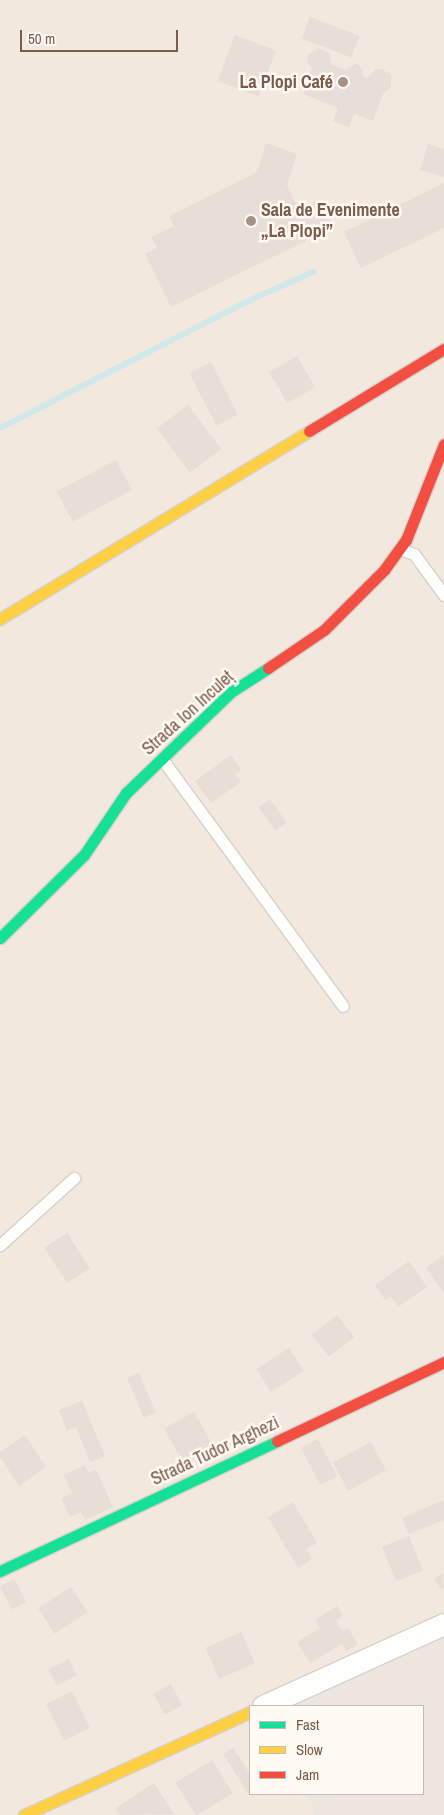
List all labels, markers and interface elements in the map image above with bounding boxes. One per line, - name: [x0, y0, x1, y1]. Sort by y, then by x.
- scale bar: [22, 20, 180, 52]
- text: 50 m: [28, 28, 55, 49]
- place label: La Plopi Café: [239, 71, 333, 93]
- marker: La Plopi Café: [337, 76, 349, 88]
- place label: Sala de Evenimente „La Plopi”: [261, 200, 400, 242]
- marker: Sala de Evenimente „La Plopi”: [245, 215, 257, 227]
- street label: Strada Ion Inculeț: [138, 666, 238, 760]
- street label: Strada Tudor Arghezi: [147, 1412, 283, 1490]
- legend: [249, 1705, 424, 1795]
- text: Fast: [296, 1714, 319, 1735]
- text: Slow: [296, 1739, 323, 1760]
- text: Jam: [296, 1764, 319, 1785]

